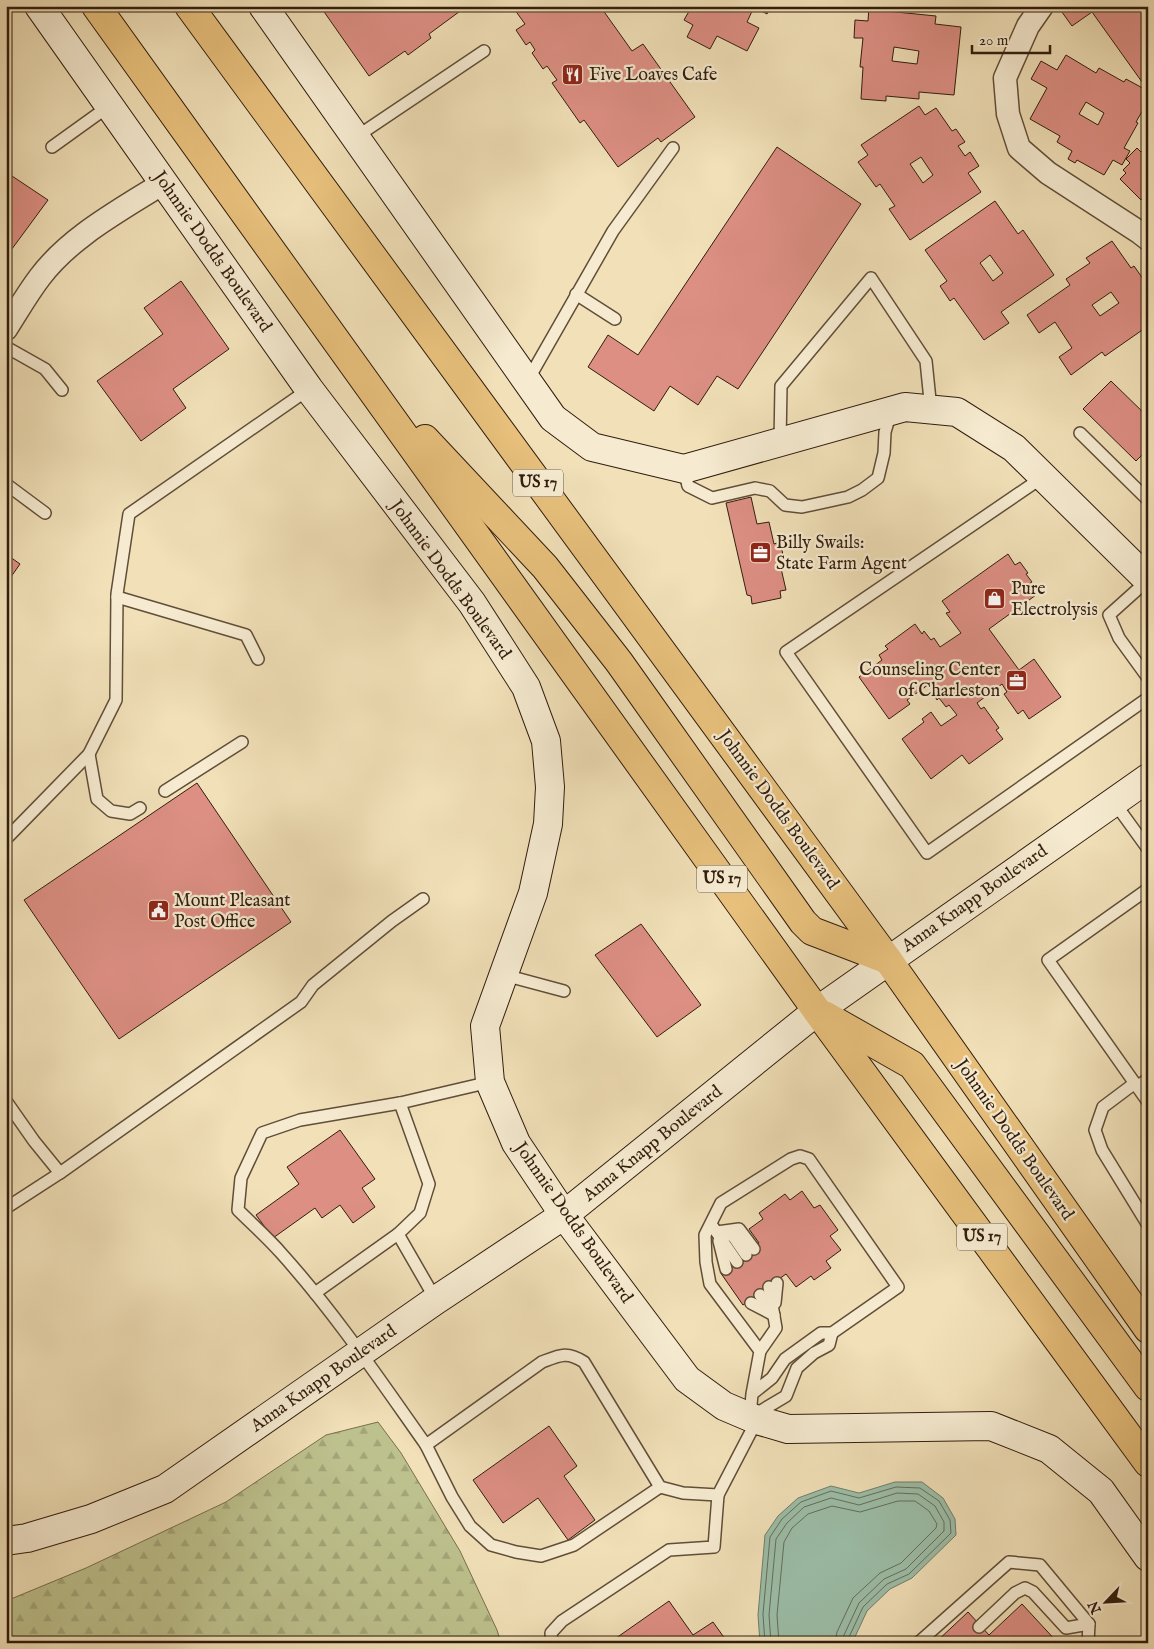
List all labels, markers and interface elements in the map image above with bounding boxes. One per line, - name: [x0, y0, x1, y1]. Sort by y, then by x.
- scale bar: [972, 22, 1049, 54]
- text: 20 m: [979, 31, 1009, 50]
- restaurant icon: Five Loaves Cafe: [561, 63, 585, 87]
- place label: Five Loaves Cafe: [589, 64, 717, 87]
- street label: Johnnie Dodds Boulevard: [146, 165, 277, 337]
- road number: US 17: [513, 469, 563, 496]
- street label: Johnnie Dodds Boulevard: [383, 494, 516, 665]
- place label: Billy Swails: State Farm Agent: [776, 532, 907, 576]
- office icon: Billy Swails: State Farm Agent: [748, 541, 772, 565]
- place label: Pure Electrolysis: [1011, 578, 1098, 622]
- shop icon: Pure Electrolysis: [983, 587, 1007, 611]
- place label: Counseling Center of Charleston: [859, 659, 1000, 703]
- office icon: Counseling Center of Charleston: [1004, 668, 1028, 692]
- street label: Johnnie Dodds Boulevard: [711, 724, 844, 895]
- street label: Anna Knapp Boulevard: [897, 840, 1053, 959]
- road number: US 17: [697, 866, 747, 892]
- place label: Mount Pleasant Post Office: [174, 890, 290, 934]
- public building icon: Mount Pleasant Post Office: [146, 899, 170, 923]
- street label: Johnnie Dodds Boulevard: [948, 1053, 1079, 1225]
- street label: Anna Knapp Boulevard: [578, 1080, 728, 1208]
- street label: Johnnie Dodds Boulevard: [507, 1136, 638, 1308]
- road number: US 17: [957, 1224, 1007, 1250]
- street label: Anna Knapp Boulevard: [246, 1320, 402, 1439]
- north arrow: [1082, 1576, 1132, 1626]
- text: N: [1084, 1598, 1106, 1617]

